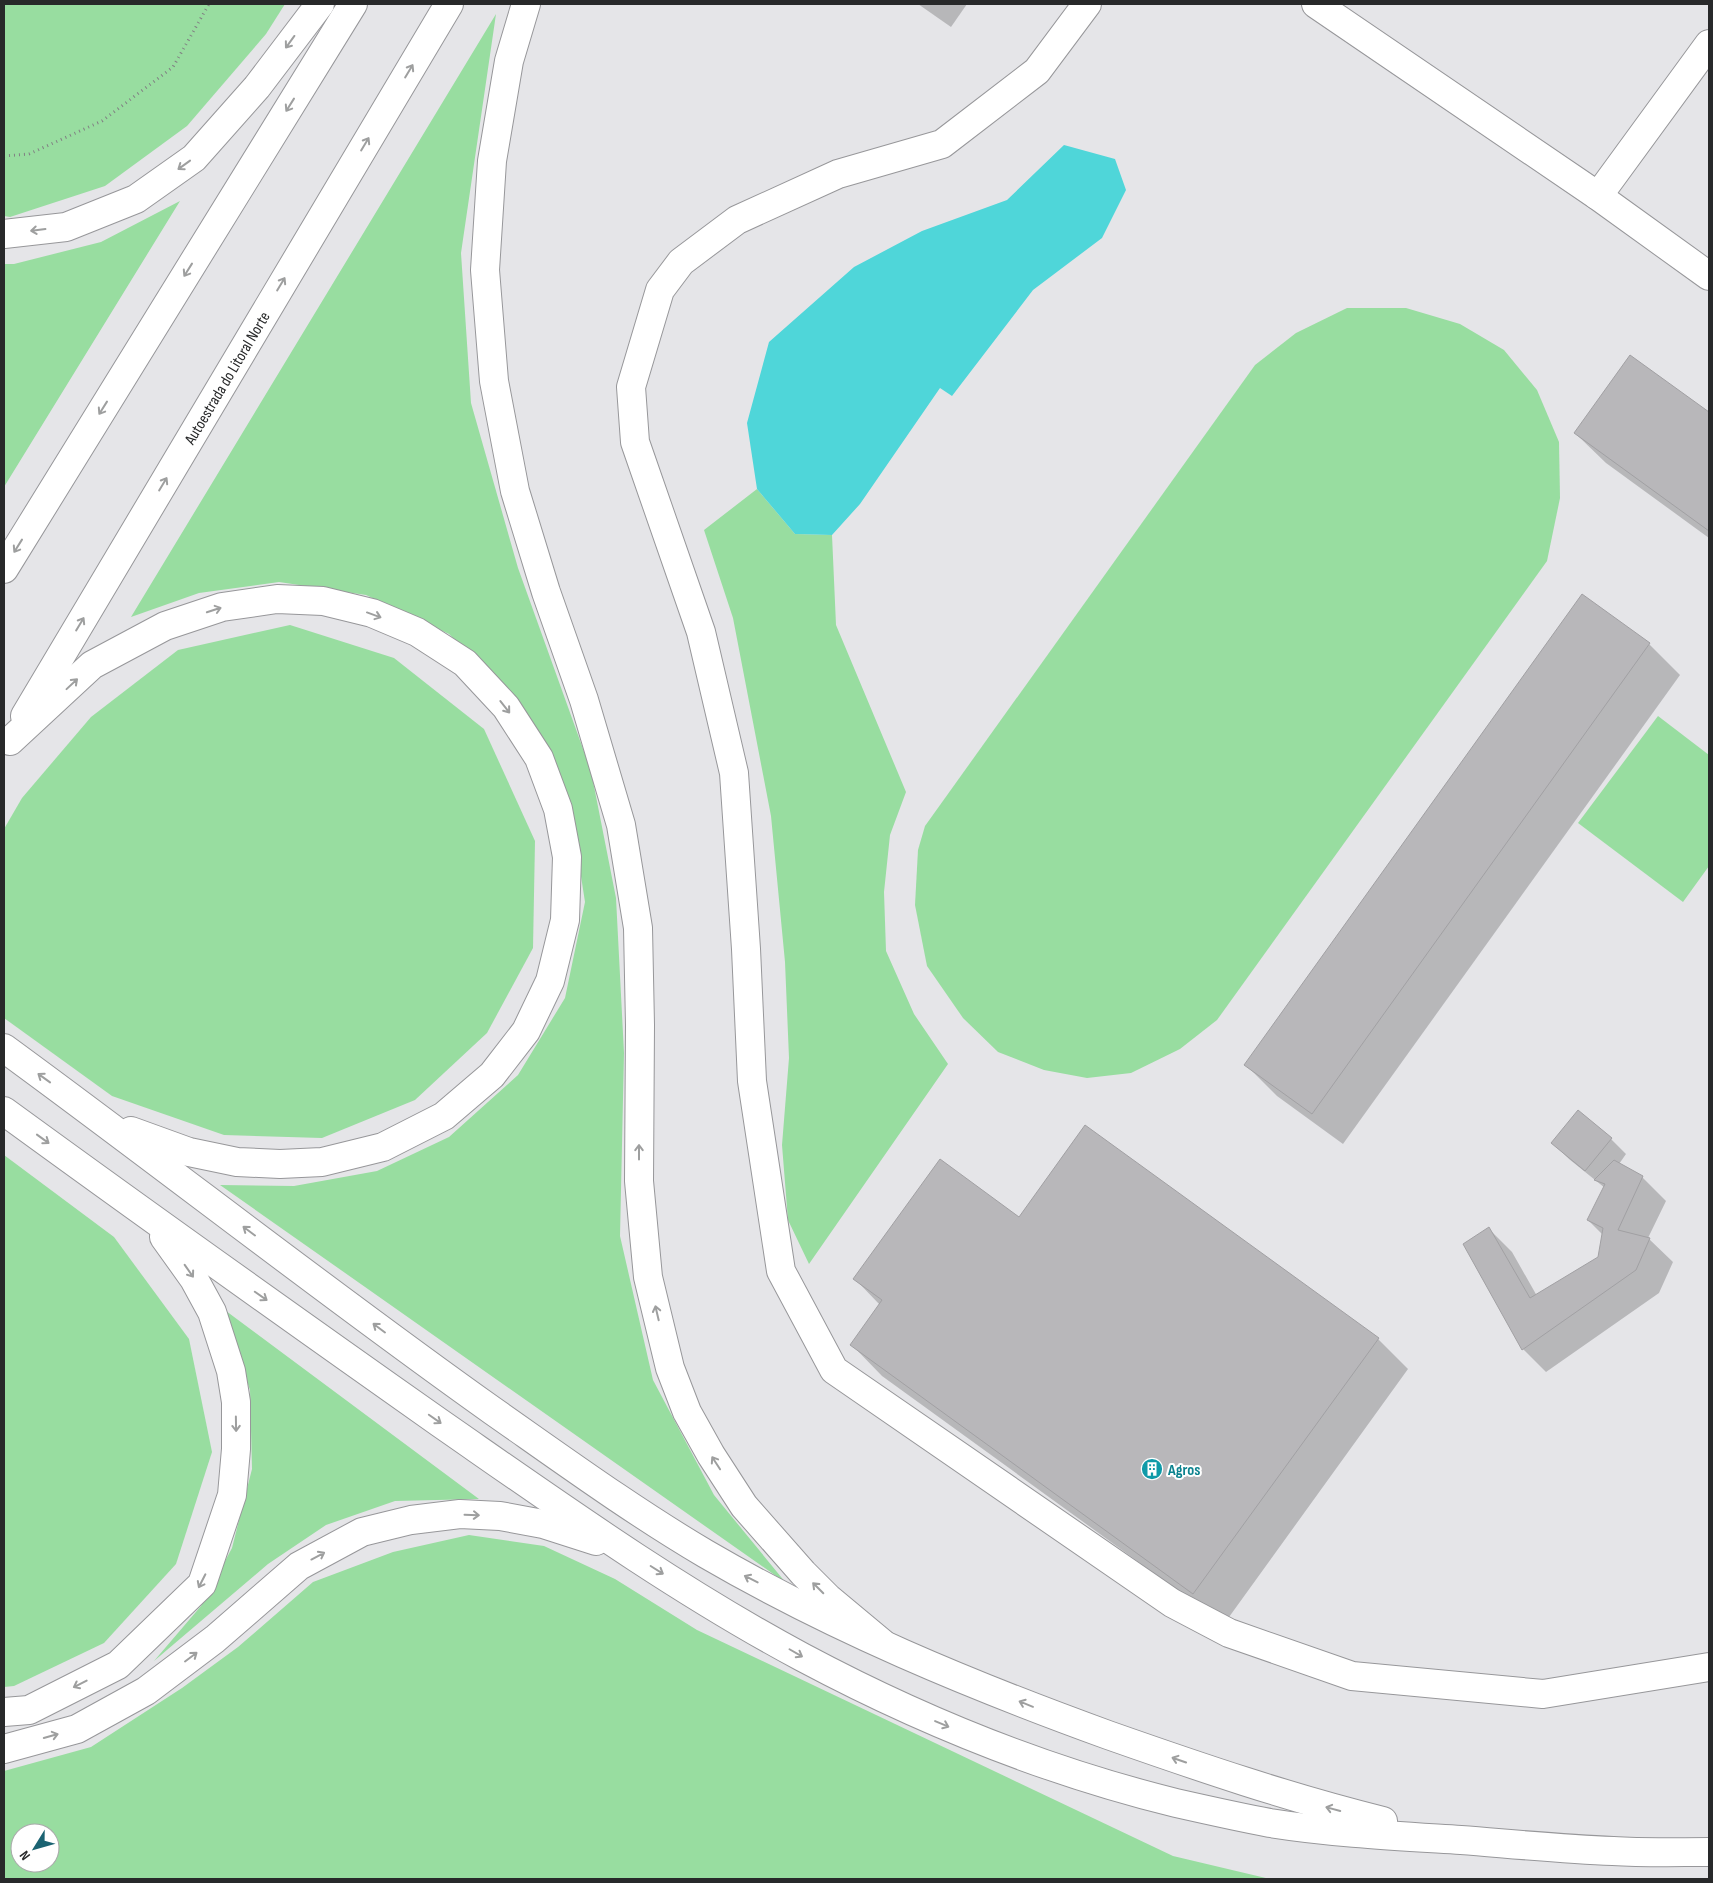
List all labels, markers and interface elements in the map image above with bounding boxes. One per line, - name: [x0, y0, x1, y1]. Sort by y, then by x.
- one-way arrow: [285, 35, 295, 49]
- one-way arrow: [404, 64, 414, 78]
- one-way arrow: [285, 97, 295, 111]
- one-way arrow: [360, 138, 370, 152]
- one-way arrow: [177, 160, 191, 170]
- one-way arrow: [30, 225, 46, 235]
- one-way arrow: [183, 262, 193, 276]
- one-way arrow: [277, 277, 287, 291]
- street label: Autoestrada do Litoral Norte: [181, 309, 275, 449]
- one-way arrow: [98, 401, 108, 415]
- one-way arrow: [158, 477, 168, 491]
- one-way arrow: [12, 539, 22, 553]
- one-way arrow: [206, 604, 222, 614]
- one-way arrow: [366, 611, 381, 620]
- one-way arrow: [75, 617, 85, 631]
- one-way arrow: [65, 678, 78, 690]
- one-way arrow: [499, 700, 510, 713]
- one-way arrow: [38, 1072, 51, 1083]
- one-way arrow: [36, 1134, 49, 1145]
- one-way arrow: [634, 1144, 644, 1160]
- one-way arrow: [243, 1225, 256, 1236]
- one-way arrow: [184, 1263, 194, 1277]
- one-way arrow: [254, 1291, 268, 1301]
- one-way arrow: [651, 1305, 661, 1321]
- one-way arrow: [372, 1323, 386, 1333]
- one-way arrow: [428, 1414, 442, 1424]
- one-way arrow: [231, 1415, 241, 1431]
- one-way arrow: [711, 1456, 721, 1470]
- building icon: Agros: [1140, 1457, 1164, 1481]
- place label: Agros: [1167, 1461, 1200, 1480]
- one-way arrow: [464, 1510, 480, 1520]
- one-way arrow: [310, 1551, 325, 1561]
- one-way arrow: [649, 1565, 663, 1575]
- one-way arrow: [197, 1573, 207, 1588]
- one-way arrow: [743, 1574, 758, 1584]
- one-way arrow: [812, 1582, 824, 1595]
- one-way arrow: [788, 1649, 802, 1659]
- one-way arrow: [184, 1652, 198, 1662]
- one-way arrow: [73, 1680, 88, 1689]
- one-way arrow: [1019, 1699, 1034, 1708]
- one-way arrow: [934, 1720, 949, 1729]
- one-way arrow: [42, 1731, 58, 1741]
- one-way arrow: [1171, 1755, 1187, 1764]
- one-way arrow: [1326, 1803, 1342, 1813]
- north arrow: [10, 1823, 60, 1873]
- text: N: [16, 1847, 34, 1864]

